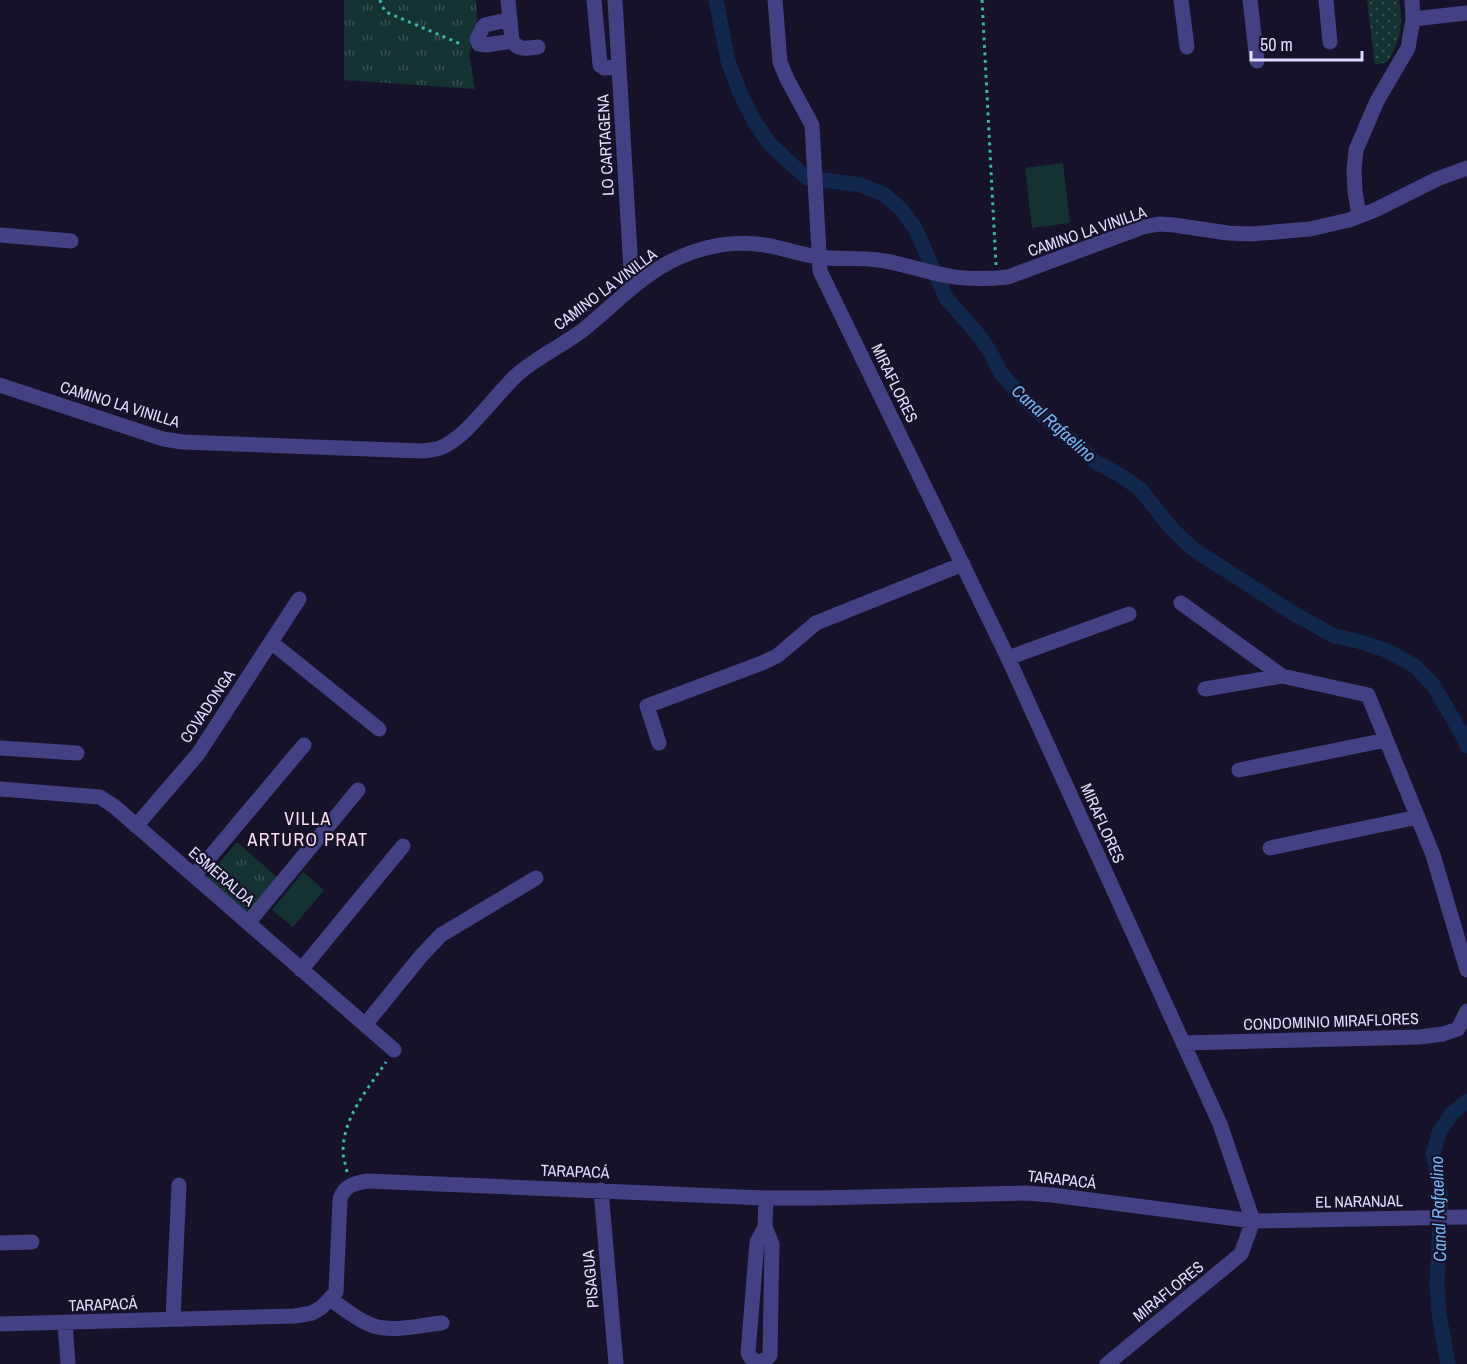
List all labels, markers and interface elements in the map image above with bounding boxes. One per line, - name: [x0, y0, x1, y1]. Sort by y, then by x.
- scale bar: [1251, 24, 1362, 62]
- text: 50 m: [1260, 32, 1293, 57]
- street label: LO CARTAGENA: [591, 93, 619, 196]
- street label: CAMINO LA VINILLA: [1025, 200, 1149, 262]
- street label: CAMINO LA VINILLA: [549, 243, 661, 335]
- street label: MIRAFLORES: [866, 340, 924, 426]
- street label: CAMINO LA VINILLA: [58, 375, 183, 433]
- water label: Canal Rafaelino: [1006, 378, 1102, 468]
- street label: COVADONGA: [174, 665, 240, 747]
- street label: MIRAFLORES: [1076, 780, 1130, 867]
- district label: VILLA ARTURO PRAT: [247, 806, 368, 852]
- street label: ESMERALDA: [184, 841, 260, 911]
- street label: CONDOMINIO MIRAFLORES: [1243, 1007, 1419, 1035]
- water label: Canal Rafaelino: [1424, 1156, 1452, 1262]
- street label: TARAPACÁ: [540, 1159, 610, 1183]
- street label: TARAPACÁ: [1027, 1164, 1098, 1194]
- street label: EL NARANJAL: [1315, 1189, 1404, 1213]
- street label: PISAGUA: [576, 1249, 604, 1309]
- street label: MIRAFLORES: [1128, 1255, 1208, 1326]
- street label: TARAPACÁ: [68, 1292, 138, 1316]

